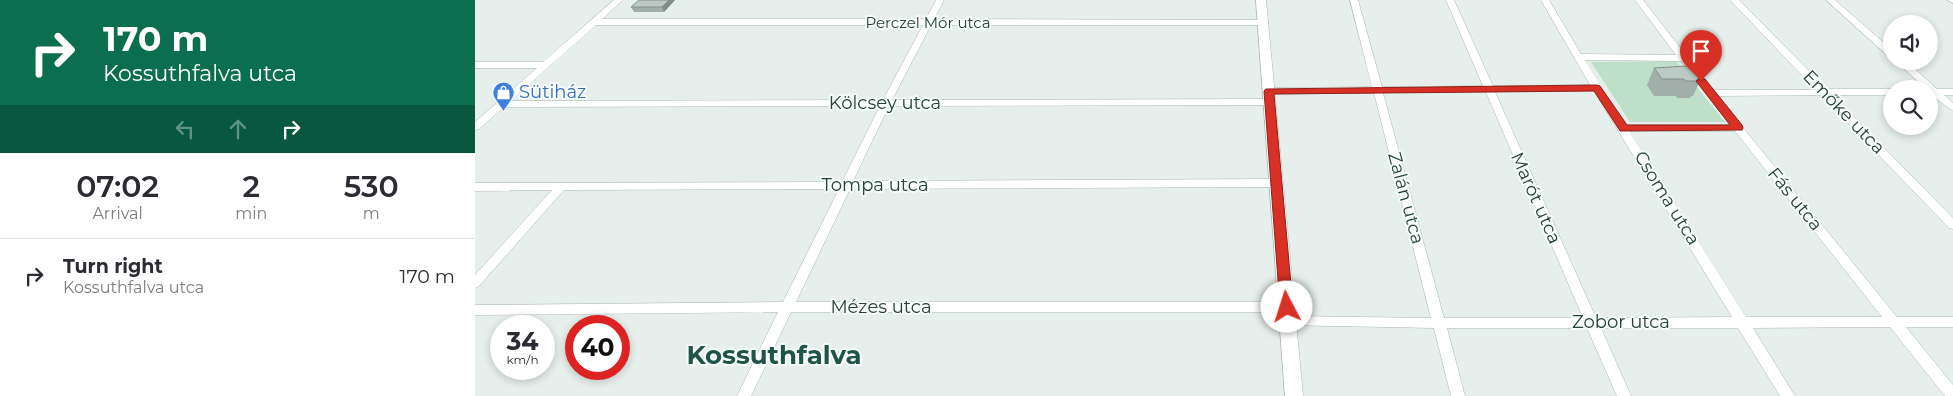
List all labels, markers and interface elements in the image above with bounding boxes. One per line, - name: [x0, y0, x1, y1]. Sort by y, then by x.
- street label: Perczel Mór utca: [865, 13, 991, 32]
- map controls: [1883, 15, 1938, 135]
- button: sound: [1883, 15, 1938, 70]
- text: 170 m: [103, 17, 208, 60]
- icon: right: [20, 20, 85, 85]
- pin: [1680, 30, 1722, 81]
- icon: arrive: [1687, 37, 1715, 65]
- text: Kossuthfalva utca: [103, 60, 297, 87]
- street label: Emőke utca: [1798, 65, 1890, 159]
- shop icon: Sütiház: [491, 80, 515, 111]
- button: search: [1883, 80, 1938, 135]
- place label: Sütiház: [519, 81, 586, 103]
- street label: Kölcsey utca: [829, 92, 941, 114]
- icon: left: [171, 115, 199, 143]
- icon: ahead: [224, 115, 252, 143]
- icon: right: [277, 115, 305, 143]
- street label: Csoma utca: [1629, 147, 1705, 249]
- street label: Marót utca: [1506, 149, 1566, 247]
- street label: Zalán utca: [1383, 150, 1429, 246]
- street label: Fás utca: [1763, 163, 1827, 235]
- text: 07:02: [76, 168, 159, 205]
- text: 2: [243, 168, 260, 205]
- text: 530: [344, 168, 399, 205]
- street label: Tompa utca: [821, 174, 929, 196]
- text: Arrival: [92, 204, 143, 223]
- text: min: [235, 204, 267, 223]
- text: m: [363, 204, 380, 223]
- text: Turn right: [63, 255, 163, 278]
- icon: right: [20, 262, 48, 290]
- text: 170 m: [400, 265, 455, 288]
- text: Kossuthfalva utca: [63, 278, 204, 297]
- position arrow: [1260, 280, 1312, 332]
- street label: Mézes utca: [830, 296, 932, 318]
- street label: Zobor utca: [1572, 311, 1670, 333]
- speed limit sign: 40: [565, 315, 630, 380]
- text: 34: [506, 326, 539, 356]
- district label: Kossuthfalva: [686, 339, 862, 371]
- text: km/h: [506, 352, 539, 367]

